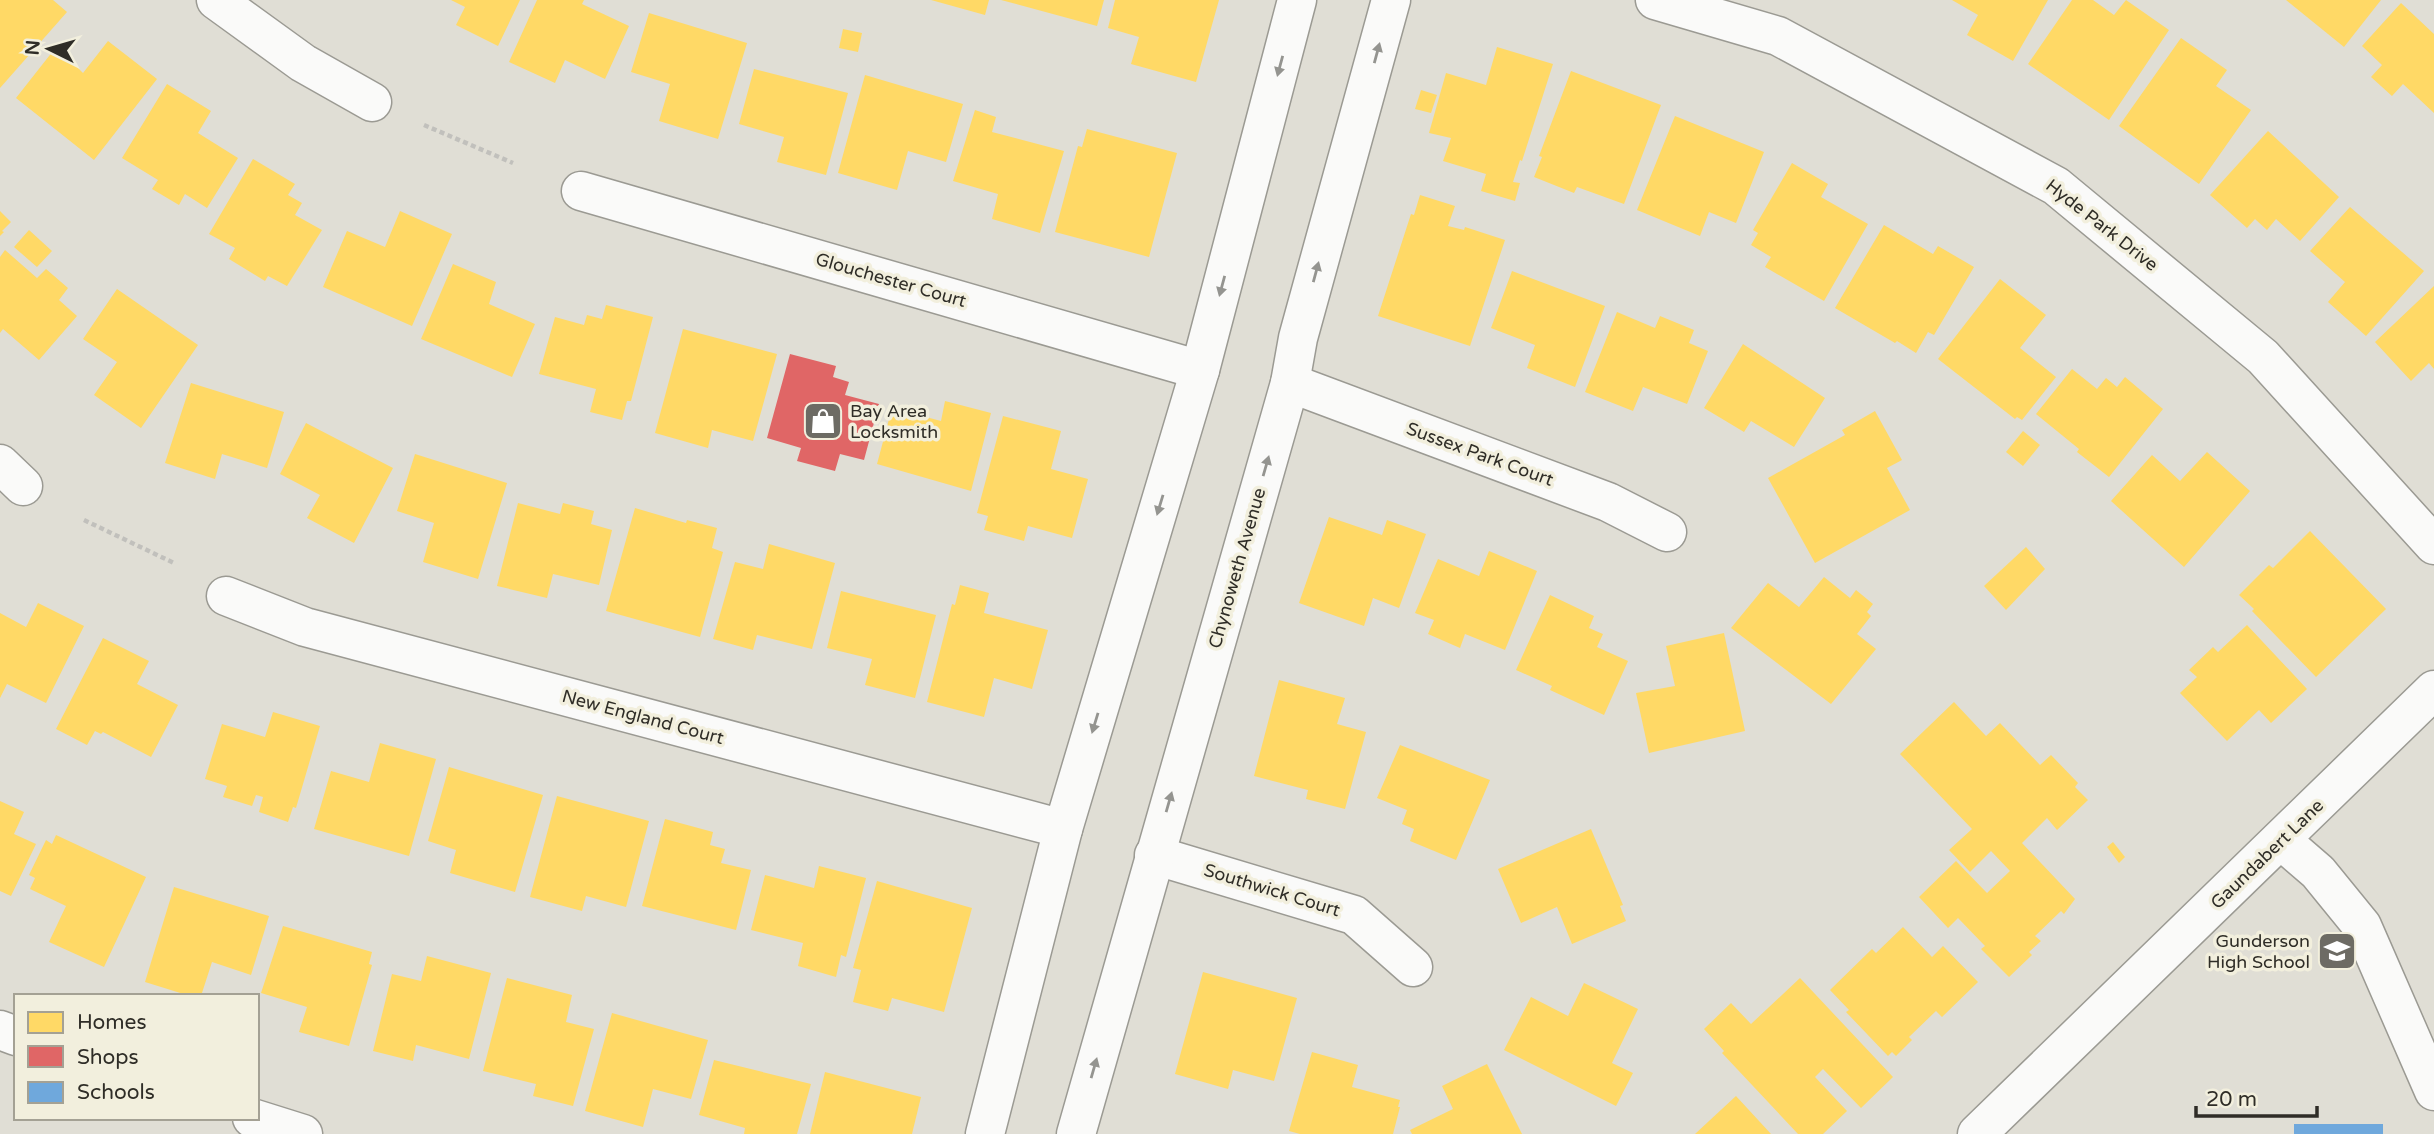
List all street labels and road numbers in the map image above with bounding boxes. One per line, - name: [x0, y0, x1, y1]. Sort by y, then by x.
- street label: Hyde Park Drive: [2041, 174, 2163, 276]
- street label: Glouchester Court: [813, 248, 969, 312]
- street label: Sussex Park Court: [1404, 417, 1557, 491]
- street label: Chynoweth Avenue: [1204, 485, 1270, 651]
- street label: New England Court: [560, 685, 726, 749]
- street label: Gaundabert Lane: [2206, 794, 2328, 914]
- street label: Southwick Court: [1201, 859, 1343, 921]

